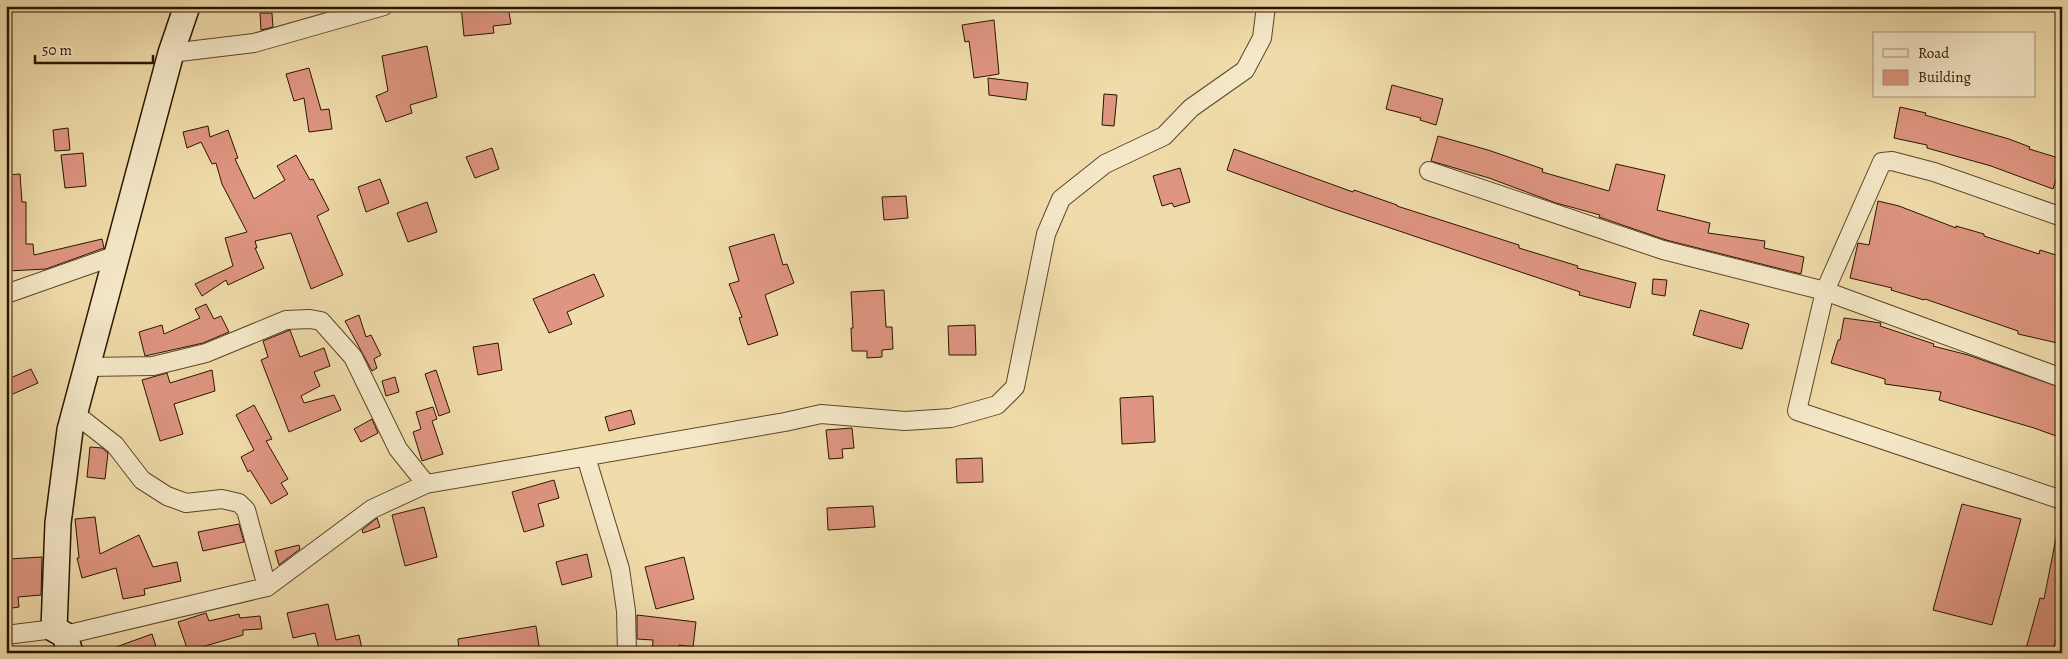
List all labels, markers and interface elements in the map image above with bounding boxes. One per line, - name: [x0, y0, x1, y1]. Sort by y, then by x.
- scale bar: [35, 32, 152, 64]
- legend: [1873, 32, 2036, 98]
- text: 50 m: [42, 40, 72, 60]
- text: Road: [1918, 43, 1950, 63]
- text: Building: [1918, 67, 1971, 87]

